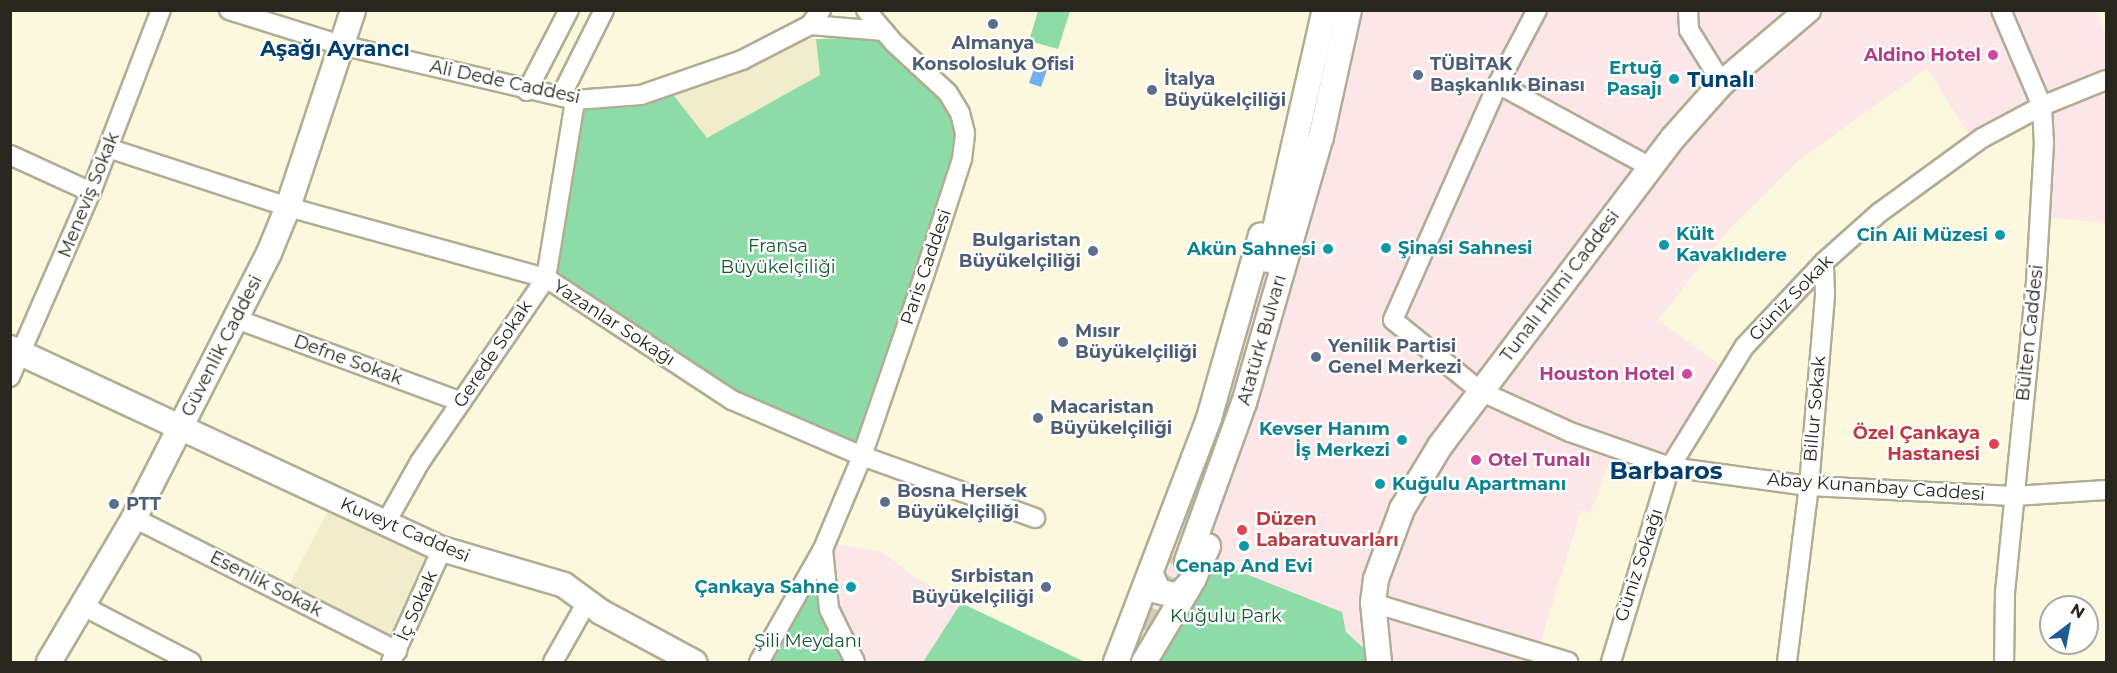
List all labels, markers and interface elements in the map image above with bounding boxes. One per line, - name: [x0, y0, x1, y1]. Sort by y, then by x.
- marker: Almanya Konsolosluk Ofisi: [986, 17, 1000, 31]
- place label: Almanya Konsolosluk Ofisi: [912, 33, 1074, 76]
- district label: Aşağı Ayrancı: [260, 36, 410, 62]
- place label: Aldino Hotel: [1864, 44, 1981, 66]
- marker: Aldino Hotel: [1986, 48, 2000, 62]
- place label: TÜBİTAK Başkanlık Binası: [1430, 54, 1585, 97]
- street label: Ali Dede Caddesi: [428, 56, 582, 108]
- place label: Ertuğ Pasajı: [1606, 58, 1662, 100]
- district label: Tunalı: [1687, 67, 1755, 93]
- marker: TÜBİTAK Başkanlık Binası: [1411, 68, 1425, 82]
- place label: İtalya Büyükelçiliği: [1164, 69, 1286, 112]
- marker: Ertuğ Pasajı: [1667, 72, 1681, 86]
- marker: İtalya Büyükelçiliği: [1145, 83, 1159, 97]
- street label: Meneviş Sokak: [54, 129, 124, 261]
- street label: Paris Caddesi: [896, 206, 956, 328]
- street label: Tunalı Hilmi Caddesi: [1496, 206, 1624, 366]
- place label: Kült Kavaklıdere: [1676, 224, 1787, 266]
- place label: Cin Ali Müzesi: [1857, 224, 1988, 246]
- marker: Cin Ali Müzesi: [1993, 228, 2007, 242]
- place label: Bulgaristan Büyükelçiliği: [959, 230, 1081, 272]
- park label: Fransa Büyükelçiliği: [720, 236, 836, 278]
- place label: Şinasi Sahnesi: [1398, 237, 1532, 259]
- place label: Akün Sahnesi: [1187, 238, 1316, 260]
- marker: Kült Kavaklıdere: [1657, 238, 1671, 252]
- marker: Şinasi Sahnesi: [1379, 241, 1393, 255]
- marker: Akün Sahnesi: [1321, 242, 1335, 256]
- marker: Bulgaristan Büyükelçiliği: [1086, 244, 1100, 258]
- street label: Güniz Sokak: [1745, 250, 1837, 346]
- street label: Bülten Caddesi: [2012, 264, 2048, 402]
- street label: Güvenlik Caddesi: [177, 272, 267, 420]
- street label: Atatürk Bulvarı: [1233, 272, 1291, 408]
- street label: Yazanlar Sokağı: [549, 276, 679, 370]
- street label: Gerede Sokak: [449, 296, 537, 412]
- place label: Mısır Büyükelçiliği: [1075, 321, 1197, 364]
- street label: Defne Sokak: [291, 330, 405, 390]
- marker: Mısır Büyükelçiliği: [1056, 335, 1070, 349]
- place label: Yenilik Partisi Genel Merkezi: [1328, 336, 1462, 378]
- marker: Yenilik Partisi Genel Merkezi: [1309, 350, 1323, 364]
- street label: Billur Sokak: [1800, 355, 1830, 463]
- place label: Houston Hotel: [1539, 363, 1675, 385]
- marker: Houston Hotel: [1680, 367, 1694, 381]
- place label: Macaristan Büyükelçiliği: [1050, 397, 1172, 440]
- marker: Macaristan Büyükelçiliği: [1031, 411, 1045, 425]
- place label: Kevser Hanım İş Merkezi: [1259, 419, 1390, 462]
- place label: Özel Çankaya Hastanesi: [1853, 423, 1980, 466]
- marker: Kevser Hanım İş Merkezi: [1395, 433, 1409, 447]
- marker: Özel Çankaya Hastanesi: [1985, 435, 2003, 453]
- place label: Otel Tunalı: [1488, 449, 1590, 471]
- marker: Otel Tunalı: [1469, 453, 1483, 467]
- district label: Barbaros: [1609, 457, 1723, 485]
- street label: Abay Kunanbay Caddesi: [1766, 469, 1986, 505]
- place label: Kuğulu Apartmanı: [1392, 473, 1566, 495]
- marker: Kuğulu Apartmanı: [1373, 477, 1387, 491]
- place label: Bosna Hersek Büyükelçiliği: [897, 481, 1027, 524]
- place label: PTT: [126, 493, 161, 515]
- street label: Kuveyt Caddesi: [337, 493, 473, 567]
- marker: Bosna Hersek Büyükelçiliği: [878, 495, 892, 509]
- marker: PTT: [107, 497, 121, 511]
- street label: Güniz Sokağı: [1611, 506, 1667, 624]
- place label: Düzen Labaratuvarları: [1256, 509, 1399, 552]
- marker: Düzen Labaratuvarları: [1233, 521, 1251, 539]
- marker: Cenap And Evi: [1237, 539, 1251, 553]
- street label: Esenlik Sokak: [206, 546, 326, 622]
- place label: Cenap And Evi: [1175, 555, 1313, 577]
- place label: Sırbistan Büyükelçiliği: [912, 566, 1034, 608]
- street label: İç Sokak: [392, 568, 442, 644]
- place label: Çankaya Sahne: [694, 576, 839, 598]
- marker: Çankaya Sahne: [844, 580, 858, 594]
- marker: Sırbistan Büyükelçiliği: [1039, 580, 1053, 594]
- north arrow: [2039, 595, 2099, 655]
- text: N: [2067, 600, 2088, 622]
- park label: Kuğulu Park: [1170, 605, 1282, 627]
- park label: Şili Meydanı: [754, 630, 862, 652]

